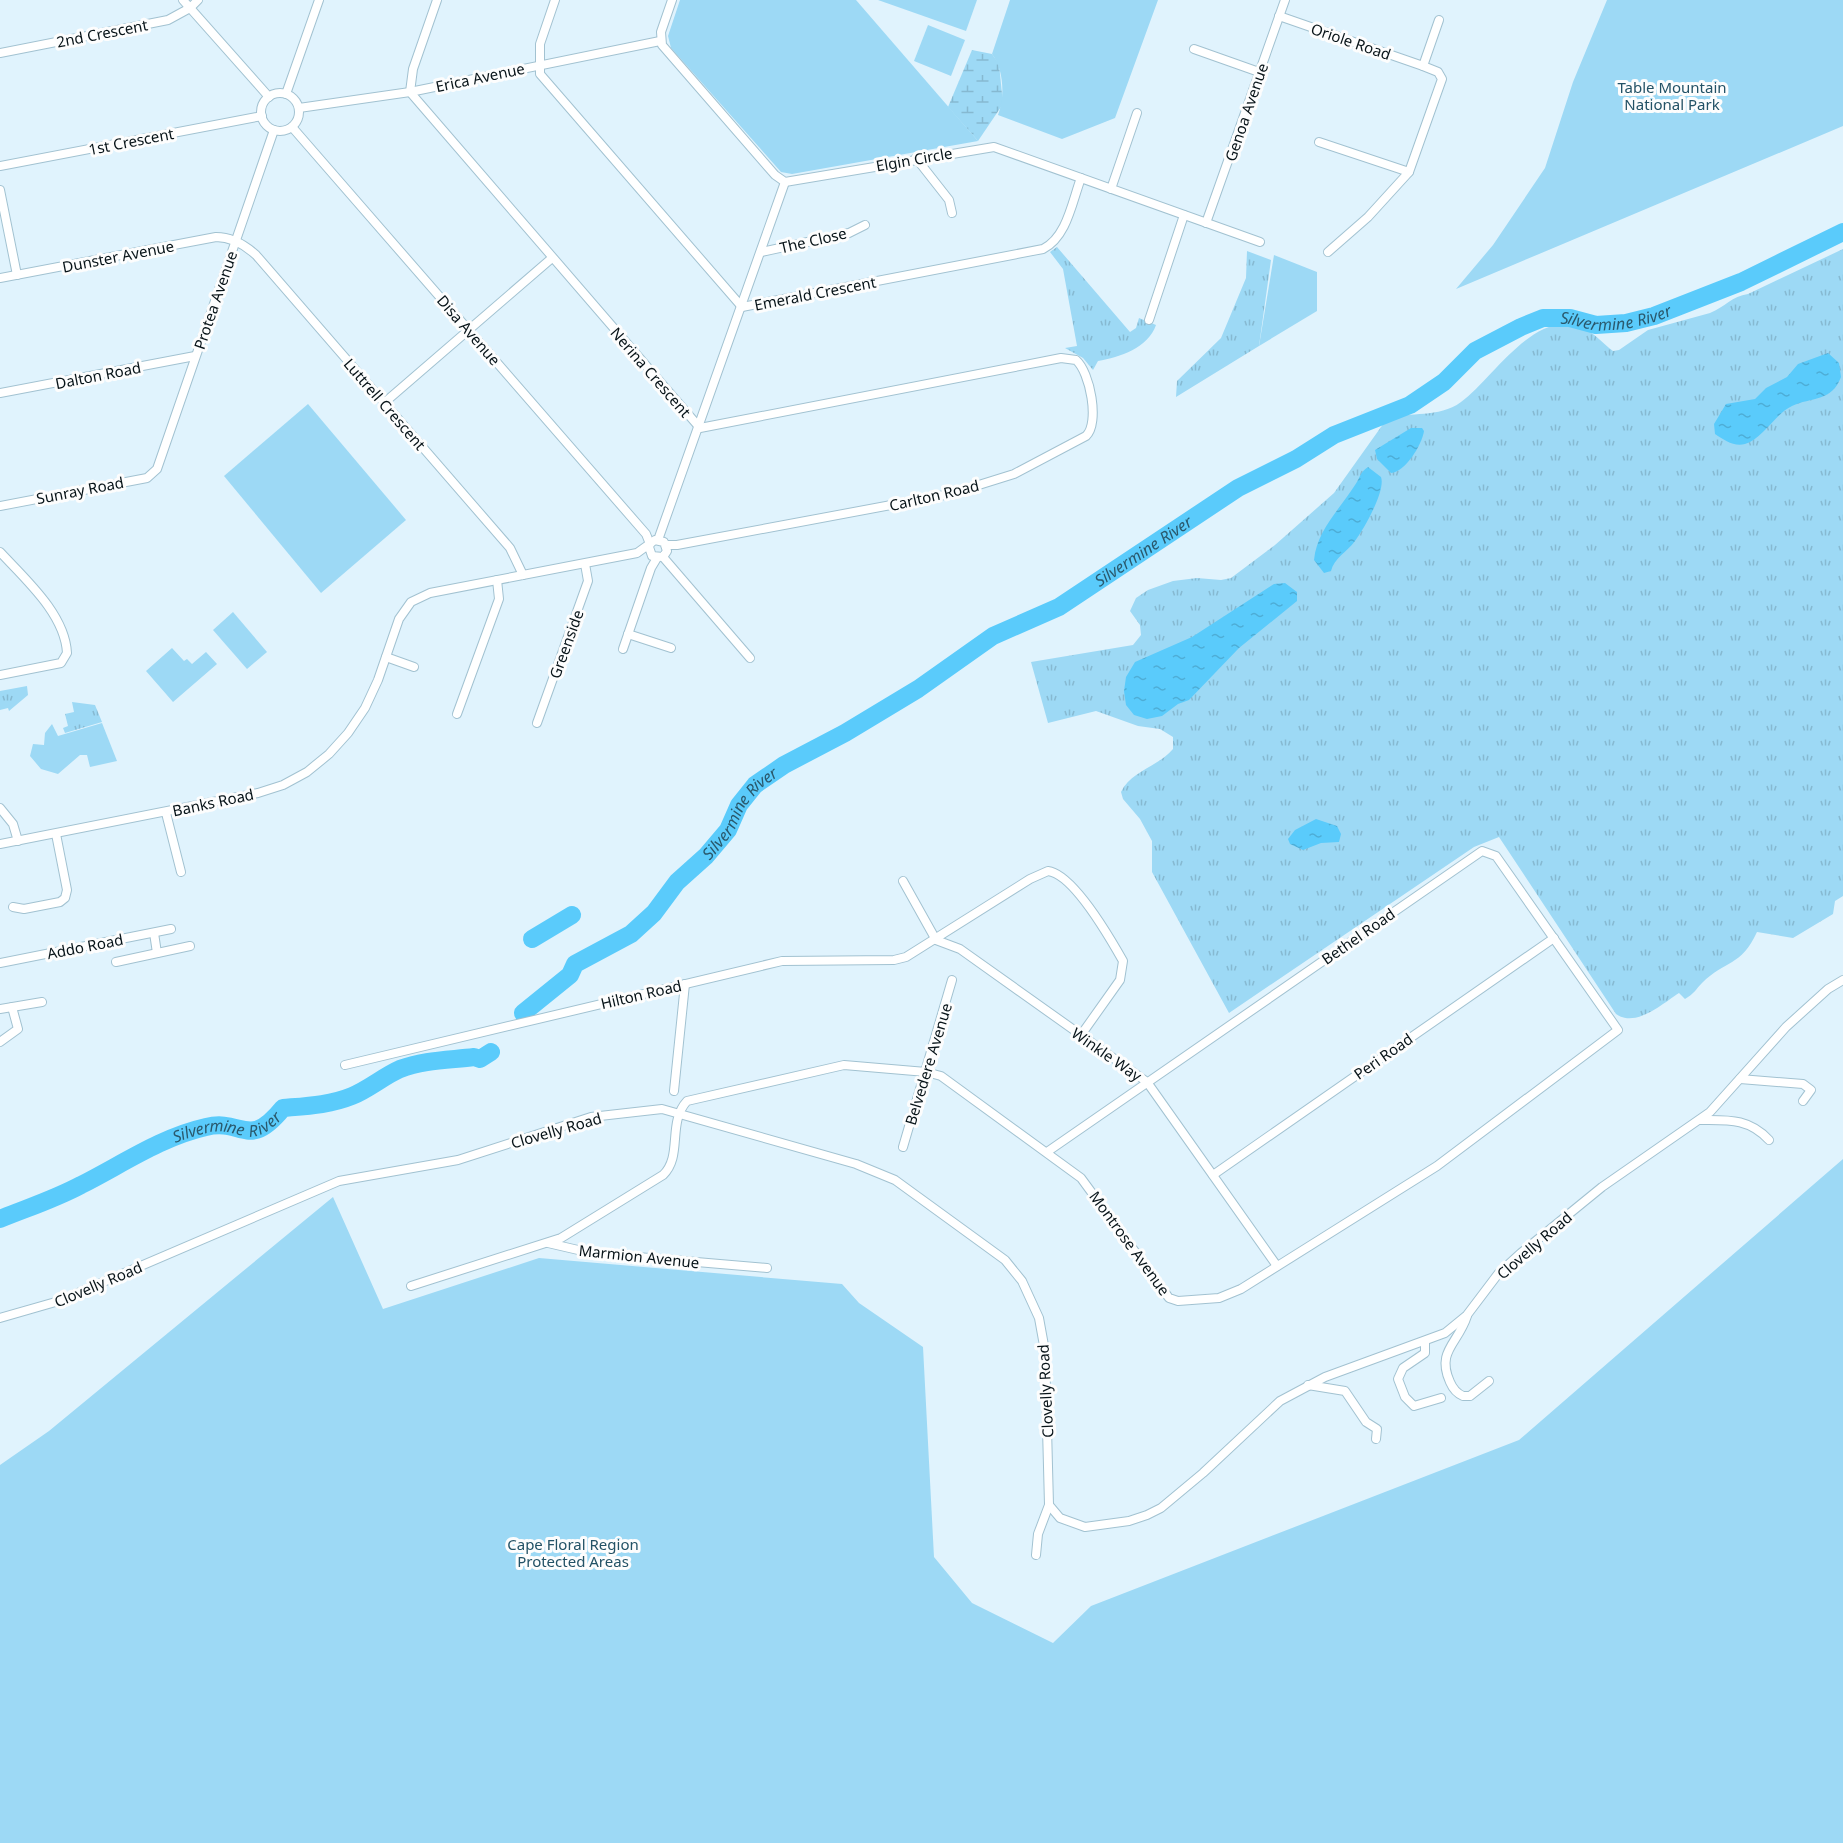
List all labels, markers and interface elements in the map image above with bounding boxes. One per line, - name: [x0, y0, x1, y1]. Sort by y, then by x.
- street label: 2nd Crescent: [55, 14, 150, 52]
- street label: Oriole Road: [1308, 18, 1394, 64]
- street label: Erica Avenue: [434, 58, 526, 96]
- street label: Genoa Avenue: [1220, 60, 1272, 164]
- park label: Table Mountain National Park: [1617, 77, 1727, 114]
- street label: 1st Crescent: [87, 123, 176, 159]
- street label: Elgin Circle: [874, 142, 954, 176]
- street label: The Close: [778, 223, 848, 257]
- street label: Dunster Avenue: [60, 235, 176, 277]
- street label: Protea Avenue: [189, 248, 241, 352]
- street label: Emerald Crescent: [752, 271, 878, 315]
- street label: Disa Avenue: [433, 291, 505, 369]
- water label: Silvermine River: [1561, 299, 1675, 336]
- street label: Nerina Crescent: [606, 323, 696, 422]
- street label: Luttrell Crescent: [340, 354, 431, 455]
- street label: Dalton Road: [53, 357, 143, 393]
- street label: Sunray Road: [35, 472, 125, 508]
- street label: Carlton Road: [887, 475, 981, 515]
- water label: Silvermine River: [1090, 510, 1197, 592]
- street label: Greenside: [544, 607, 588, 681]
- water label: Silvermine River: [697, 762, 782, 864]
- street label: Banks Road: [171, 784, 255, 820]
- street label: Bethel Road: [1317, 903, 1399, 969]
- street label: Addo Road: [45, 929, 125, 963]
- street label: Hilton Road: [599, 975, 683, 1013]
- street label: Belvedere Avenue: [900, 1000, 956, 1128]
- street label: Winkle Way: [1068, 1023, 1146, 1086]
- street label: Peri Road: [1350, 1028, 1416, 1084]
- water label: Silvermine River: [169, 1106, 286, 1148]
- street label: Clovelly Road: [508, 1107, 604, 1153]
- street label: Montrose Avenue: [1085, 1187, 1175, 1299]
- street label: Clovelly Road: [1492, 1207, 1576, 1283]
- street label: Marmion Avenue: [578, 1240, 700, 1272]
- street label: Clovelly Road: [51, 1257, 145, 1311]
- street label: Clovelly Road: [1033, 1344, 1057, 1438]
- park label: Cape Floral Region Protected Areas: [507, 1534, 639, 1571]

